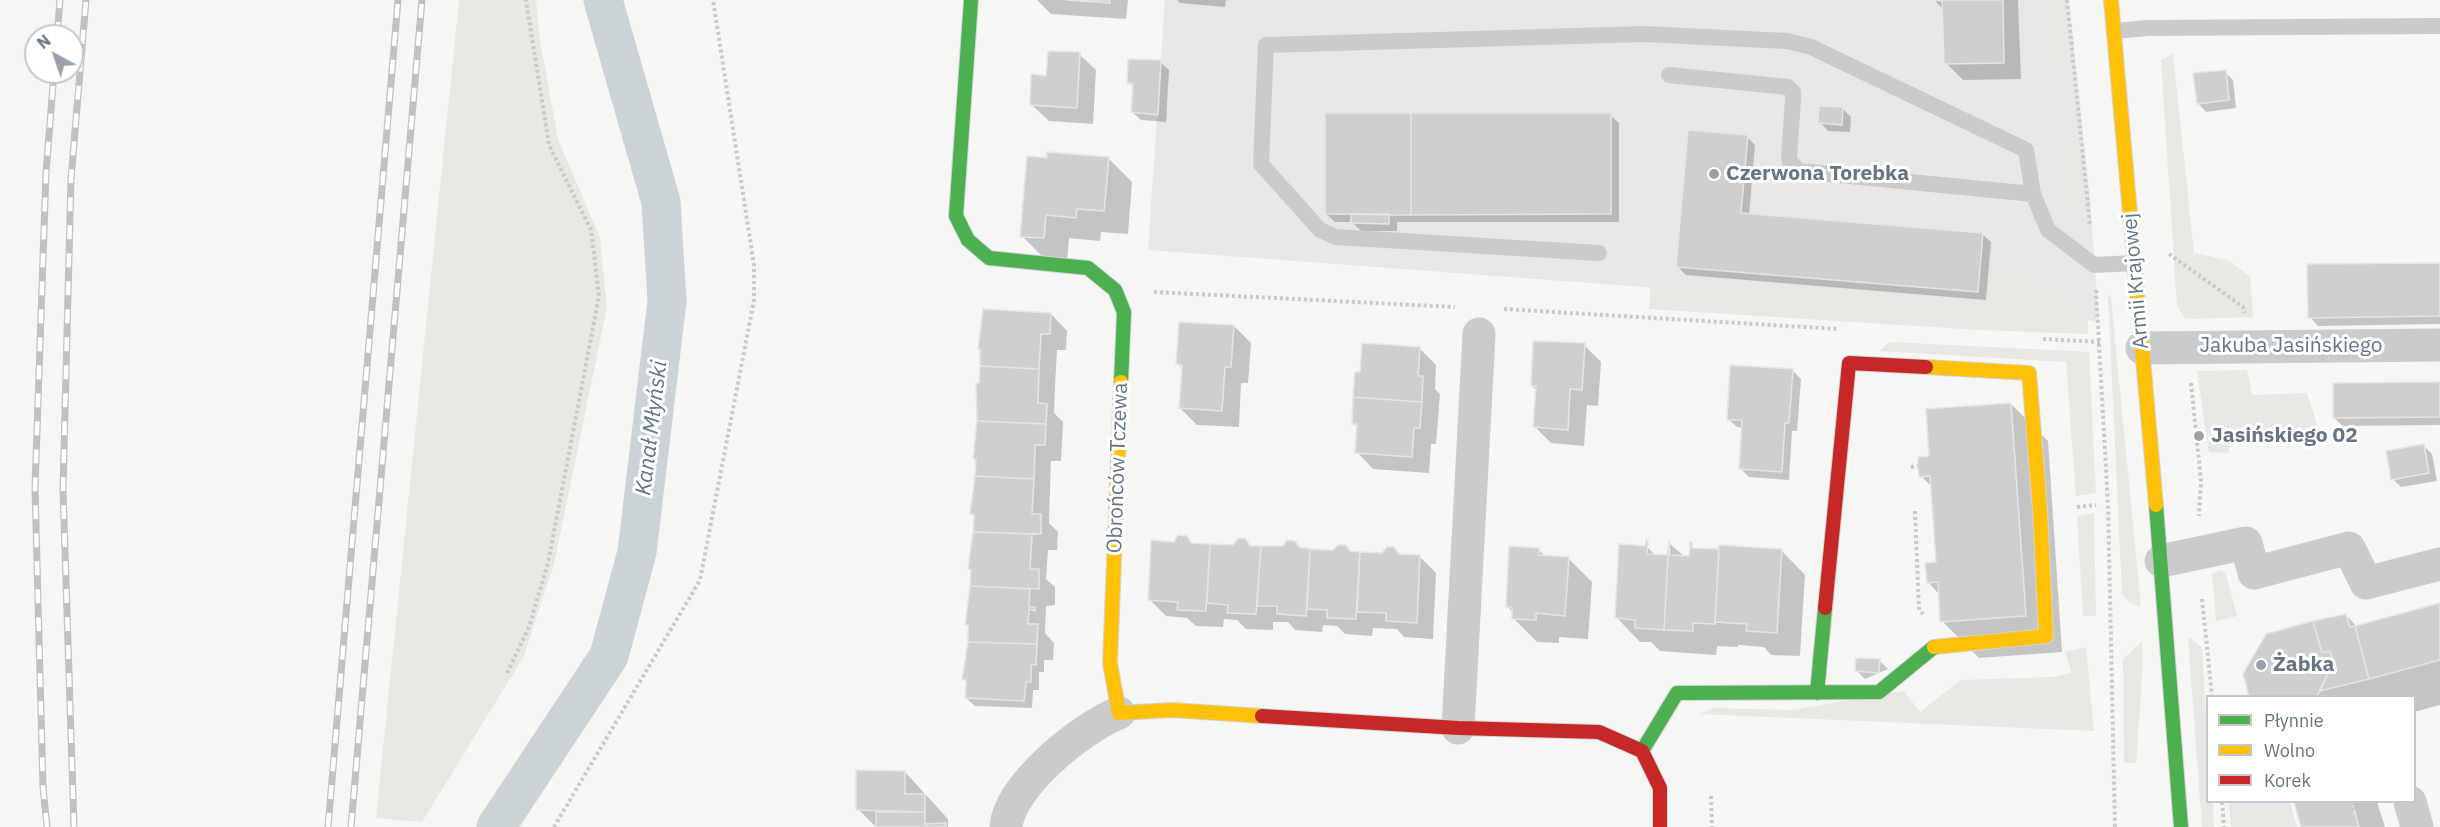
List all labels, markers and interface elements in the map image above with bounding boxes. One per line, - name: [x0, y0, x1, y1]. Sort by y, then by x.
- north arrow: [24, 24, 84, 84]
- text: N: [33, 30, 55, 53]
- place label: Czerwona Torebka: [1726, 161, 1909, 187]
- marker: Czerwona Torebka: [1707, 167, 1721, 181]
- street label: Armii Krajowej: [2117, 212, 2155, 350]
- street label: Jakuba Jasińskiego: [2199, 333, 2383, 359]
- water label: Kanał Młyński: [631, 359, 673, 497]
- street label: Obrońców Tczewa: [1102, 382, 1134, 554]
- place label: Jasińskiego 02: [2211, 423, 2358, 449]
- marker: Jasińskiego 02: [2192, 429, 2206, 443]
- place label: Żabka: [2273, 652, 2335, 678]
- marker: Żabka: [2254, 658, 2268, 672]
- legend: [2206, 695, 2416, 803]
- text: Płynnie: [2264, 709, 2324, 732]
- text: Wolno: [2264, 739, 2315, 762]
- text: Korek: [2264, 769, 2311, 792]

